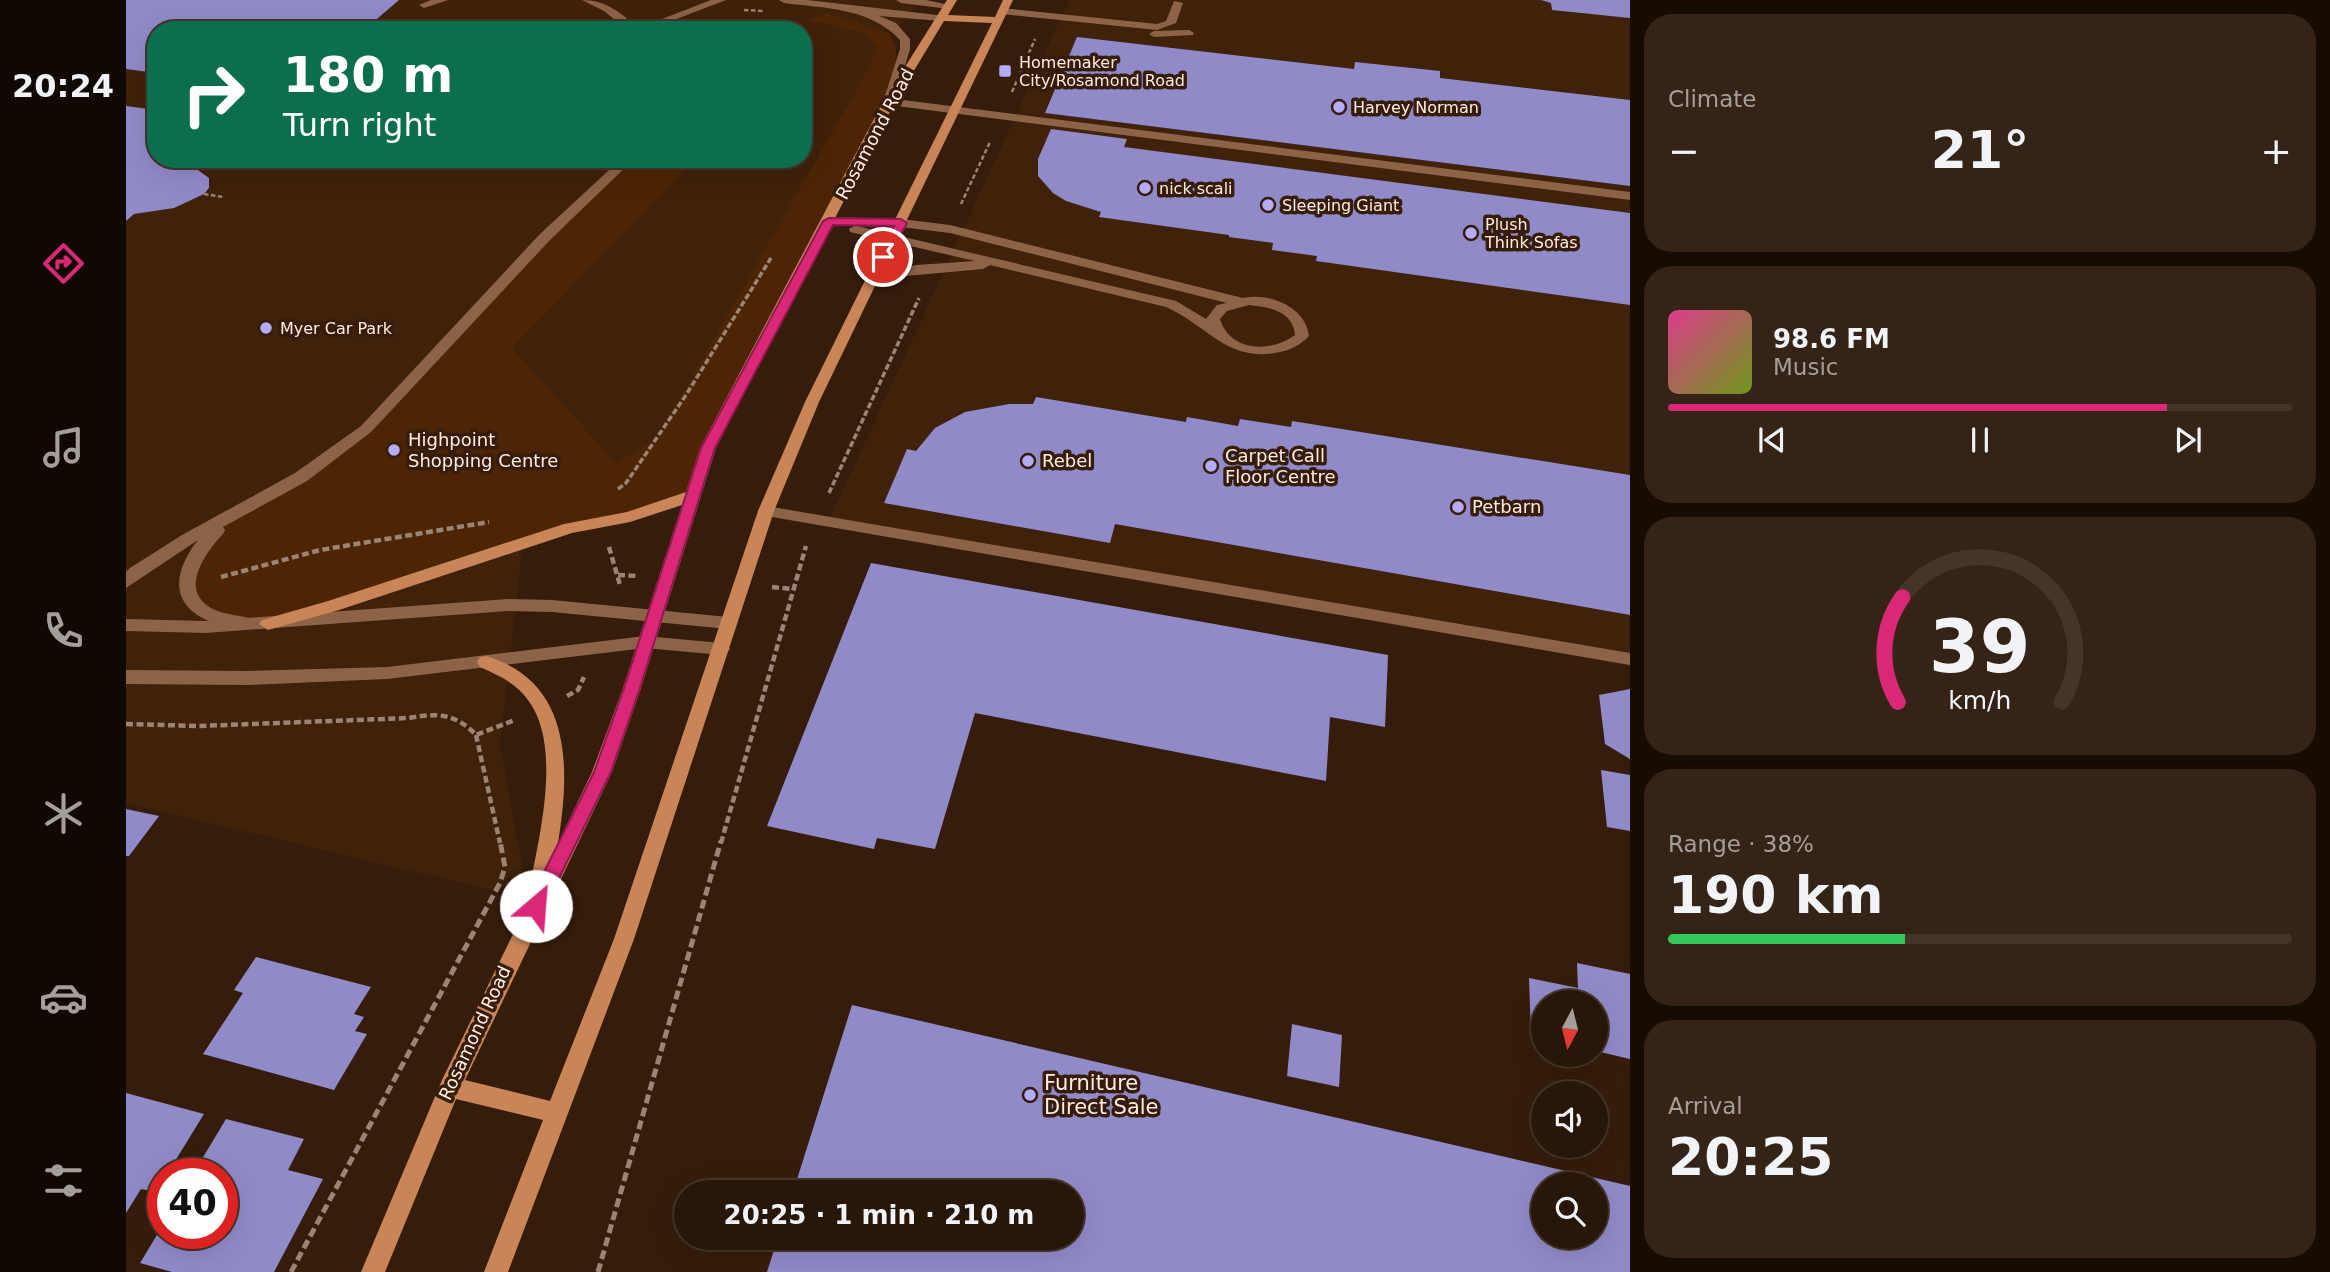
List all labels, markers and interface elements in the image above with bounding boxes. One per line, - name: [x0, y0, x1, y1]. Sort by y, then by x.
- text: 180 m: [283, 47, 453, 104]
- icon: right: [168, 49, 259, 140]
- place label: Homemaker City/Rosamond Road: [1019, 53, 1185, 90]
- marker: Homemaker City/Rosamond Road: [997, 63, 1013, 79]
- street label: Rosamond Road: [831, 65, 918, 203]
- text: 20:24: [12, 67, 114, 105]
- text: Climate: [1668, 86, 1757, 112]
- place label: Harvey Norman: [1353, 98, 1479, 117]
- marker: Harvey Norman: [1331, 99, 1347, 115]
- text: Turn right: [283, 106, 436, 144]
- text: 21°: [1931, 120, 2029, 180]
- text: −: [1668, 129, 1700, 173]
- text: +: [2260, 129, 2292, 173]
- place label: nick scali: [1159, 179, 1233, 198]
- marker: nick scali: [1137, 180, 1153, 196]
- place label: Sleeping Giant: [1282, 196, 1399, 215]
- marker: Sleeping Giant: [1260, 197, 1276, 213]
- place label: Plush Think Sofas: [1484, 215, 1578, 252]
- marker: Plush Think Sofas: [1463, 225, 1479, 241]
- pin: [853, 227, 913, 287]
- icon: arrive: [864, 238, 902, 276]
- icon: directions: [39, 239, 88, 288]
- place label: Myer Car Park: [280, 319, 393, 338]
- marker: Myer Car Park: [258, 320, 274, 336]
- text: 98.6 FM: [1773, 324, 1890, 354]
- text: Music: [1773, 354, 1838, 380]
- icon: previous: [1753, 421, 1791, 459]
- icon: pause: [1961, 421, 1999, 459]
- icon: next: [2169, 421, 2207, 459]
- icon: music: [39, 423, 88, 472]
- place label: Highpoint Shopping Centre: [408, 429, 558, 471]
- marker: Highpoint Shopping Centre: [386, 442, 402, 458]
- place label: Carpet Call Floor Centre: [1225, 445, 1336, 487]
- place label: Rebel: [1042, 450, 1092, 471]
- marker: Rebel: [1020, 453, 1036, 469]
- marker: Carpet Call Floor Centre: [1203, 458, 1219, 474]
- place label: Petbarn: [1472, 496, 1541, 517]
- marker: Petbarn: [1450, 499, 1466, 515]
- text: 39: [1929, 604, 2031, 689]
- icon: phone: [39, 606, 88, 655]
- text: km/h: [1948, 686, 2012, 715]
- icon: climate: [39, 789, 88, 838]
- text: Range · 38%: [1668, 831, 1814, 857]
- text: 190 km: [1668, 865, 1883, 925]
- position arrow: [499, 869, 573, 943]
- street label: Rosamond Road: [434, 962, 515, 1103]
- icon: car: [39, 973, 88, 1022]
- north arrow: [1531, 990, 1608, 1068]
- map controls: [1531, 990, 1608, 1249]
- place label: Furniture Direct Sale: [1044, 1071, 1159, 1119]
- button: sound: [1531, 1081, 1608, 1158]
- marker: Furniture Direct Sale: [1022, 1087, 1038, 1103]
- text: Arrival: [1668, 1093, 1743, 1119]
- text: 20:25: [1668, 1127, 1834, 1187]
- icon: filters: [39, 1156, 88, 1205]
- speed limit sign: 40: [147, 1158, 238, 1249]
- button: search: [1531, 1172, 1608, 1249]
- text: 20:25 · 1 min · 210 m: [724, 1200, 1034, 1230]

